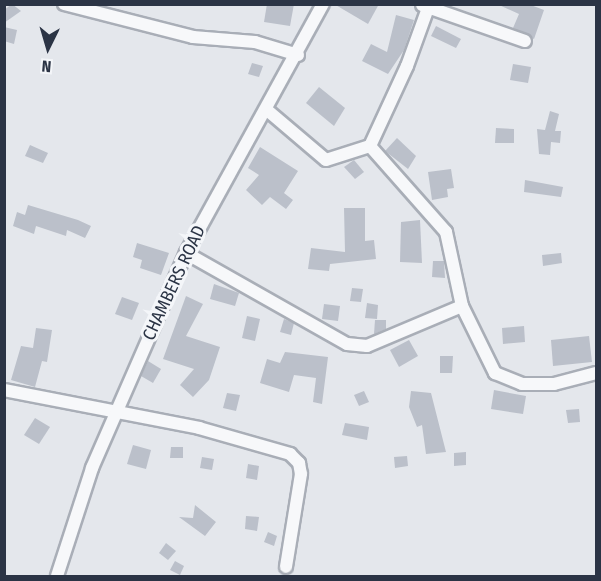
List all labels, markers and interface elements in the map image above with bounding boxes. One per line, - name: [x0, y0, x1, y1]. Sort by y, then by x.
- north arrow: [18, 18, 78, 78]
- text: N: [41, 57, 52, 76]
- street label: CHAMBERS ROAD: [138, 222, 210, 344]

